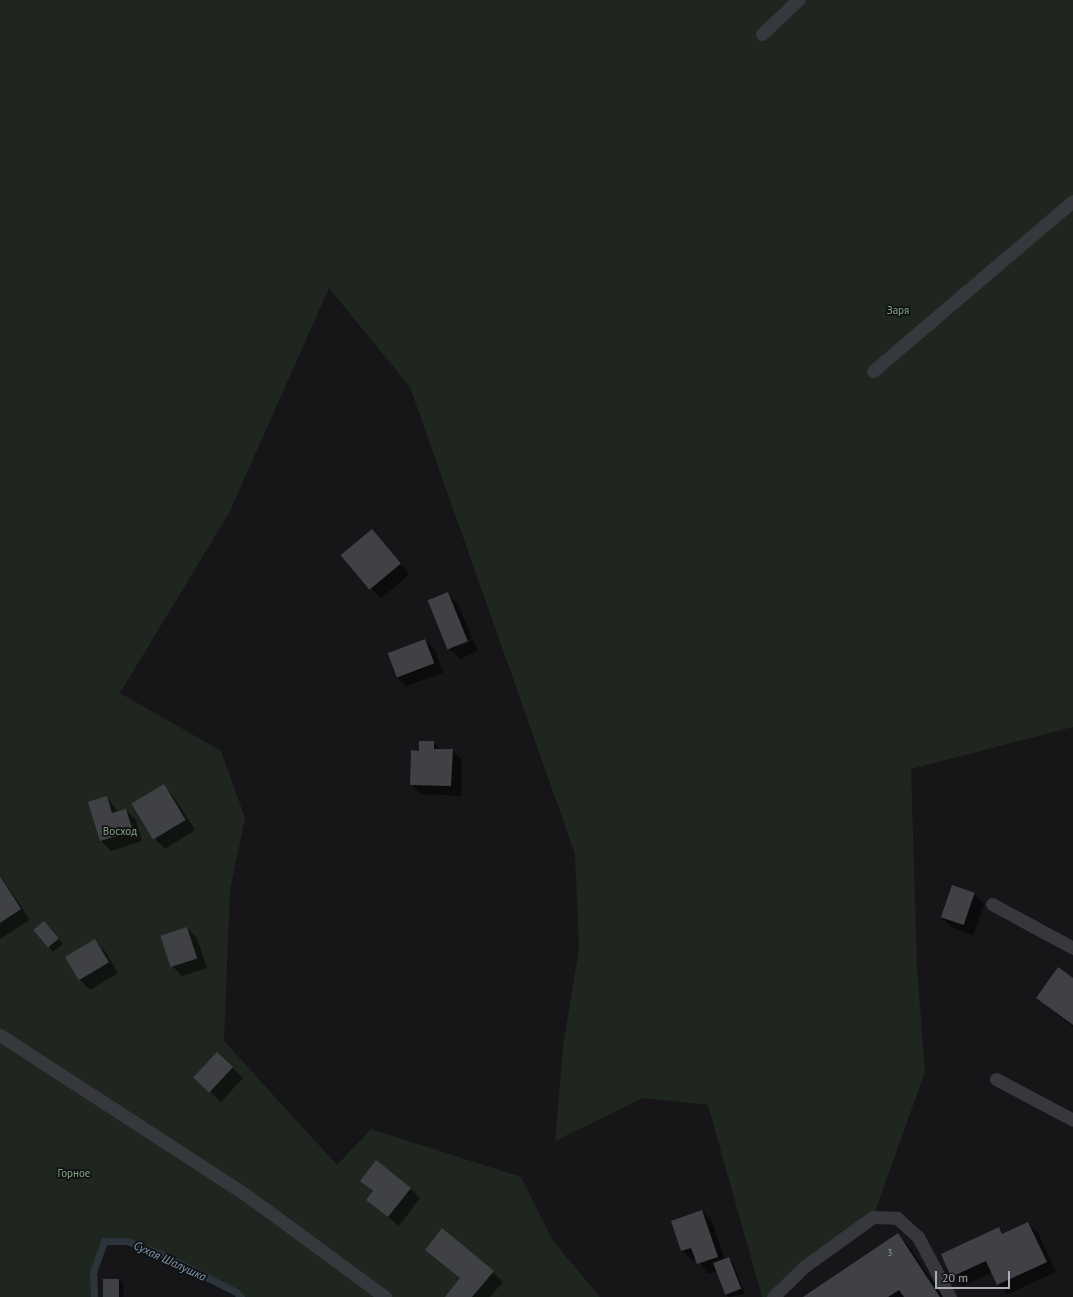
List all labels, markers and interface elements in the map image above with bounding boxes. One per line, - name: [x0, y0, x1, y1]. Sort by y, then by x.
- park label: Заря: [887, 303, 909, 317]
- park label: Восход: [103, 824, 137, 838]
- park label: Горное: [58, 1166, 90, 1180]
- water label: Сухая Шалушка: [131, 1238, 209, 1284]
- house number: 3: [888, 1248, 892, 1258]
- scale bar: [937, 1263, 1012, 1289]
- text: 20 m: [942, 1270, 968, 1285]

